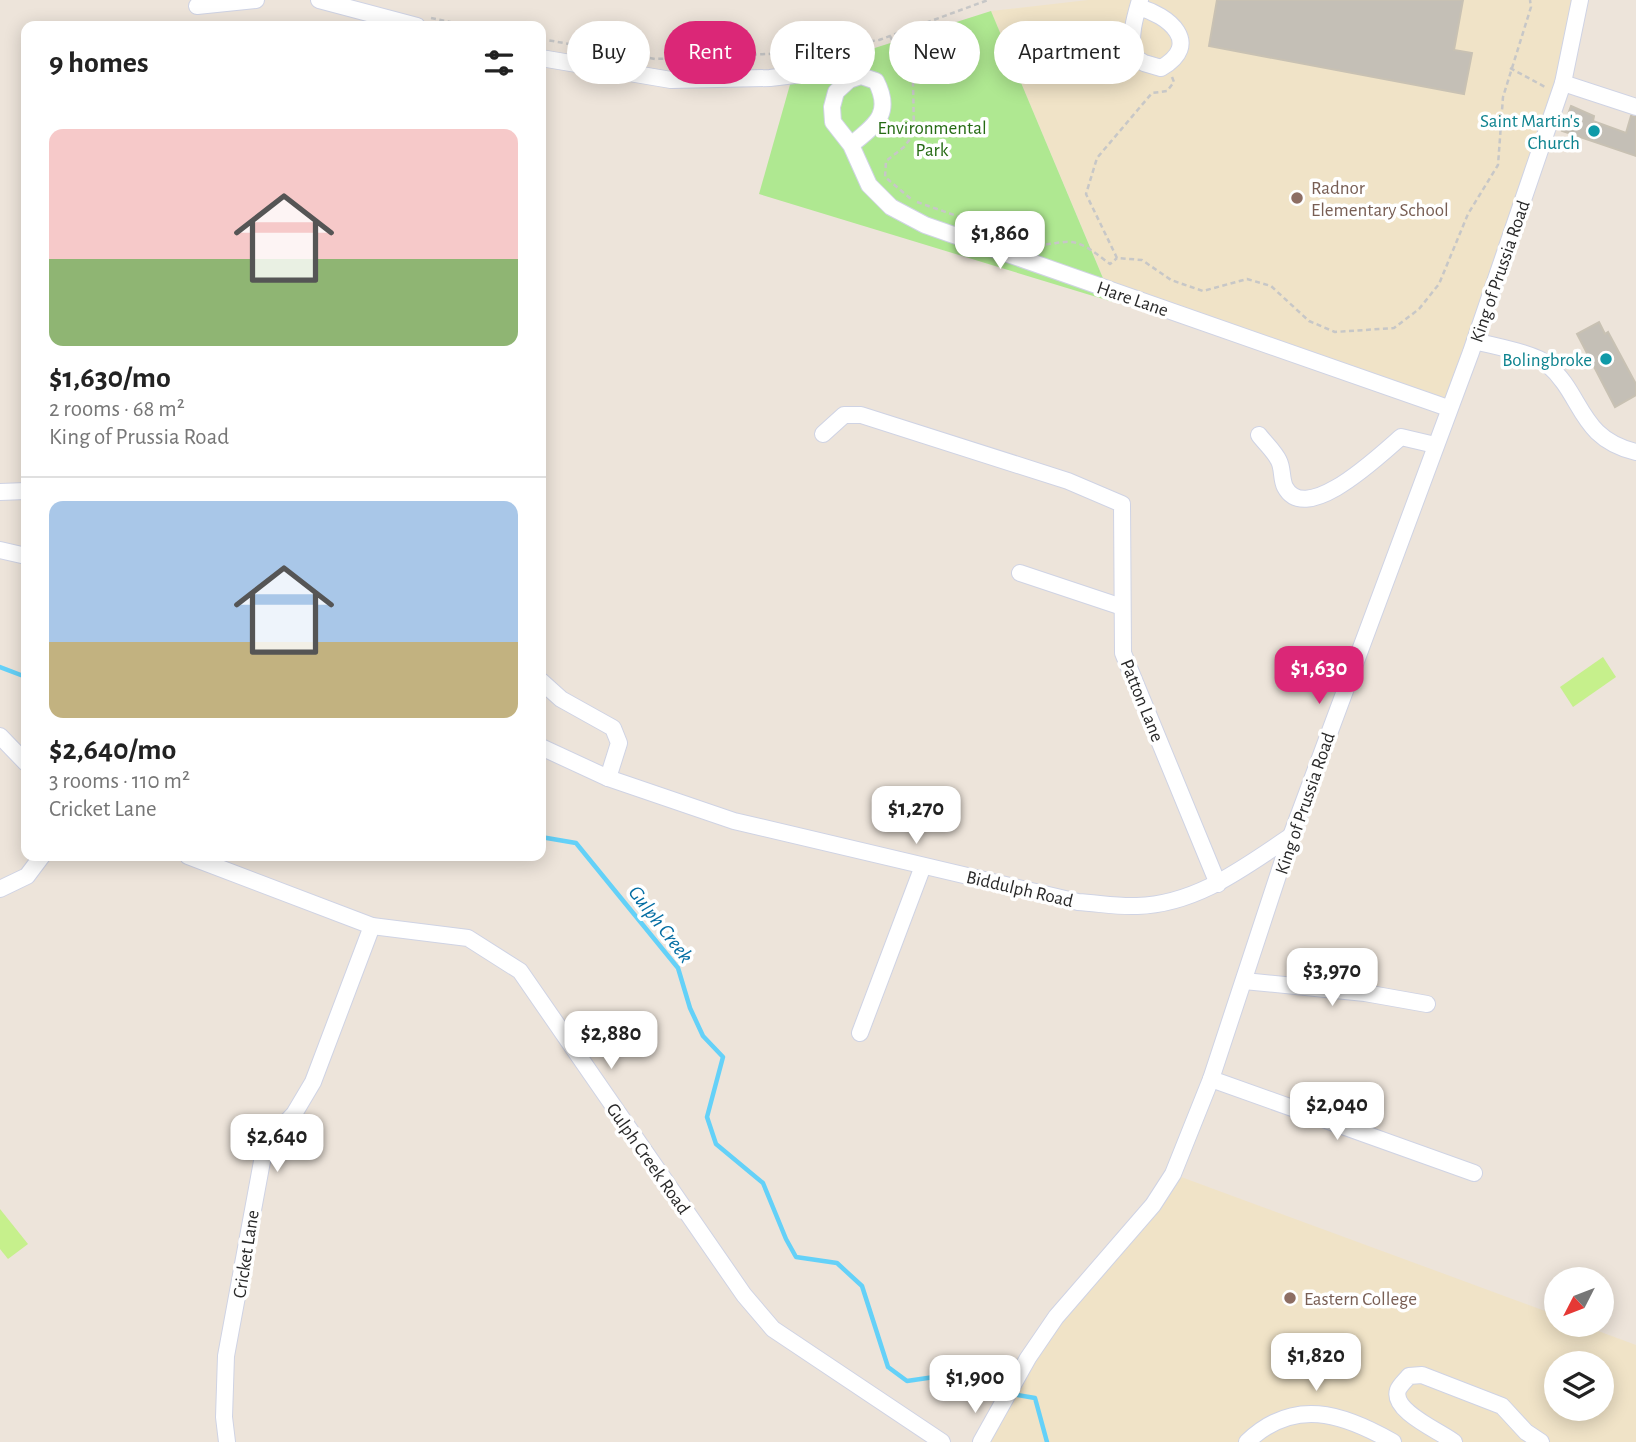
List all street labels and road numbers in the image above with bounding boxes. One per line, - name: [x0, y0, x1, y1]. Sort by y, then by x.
- street label: King of Prussia Road: [1467, 198, 1534, 345]
- street label: Hare Lane: [1094, 278, 1171, 320]
- street label: Patton Lane: [1116, 657, 1167, 745]
- street label: King of Prussia Road: [1272, 730, 1339, 877]
- street label: Biddulph Road: [964, 868, 1075, 911]
- street label: Gulph Creek Road: [602, 1100, 693, 1218]
- street label: Cricket Lane: [230, 1209, 263, 1300]

